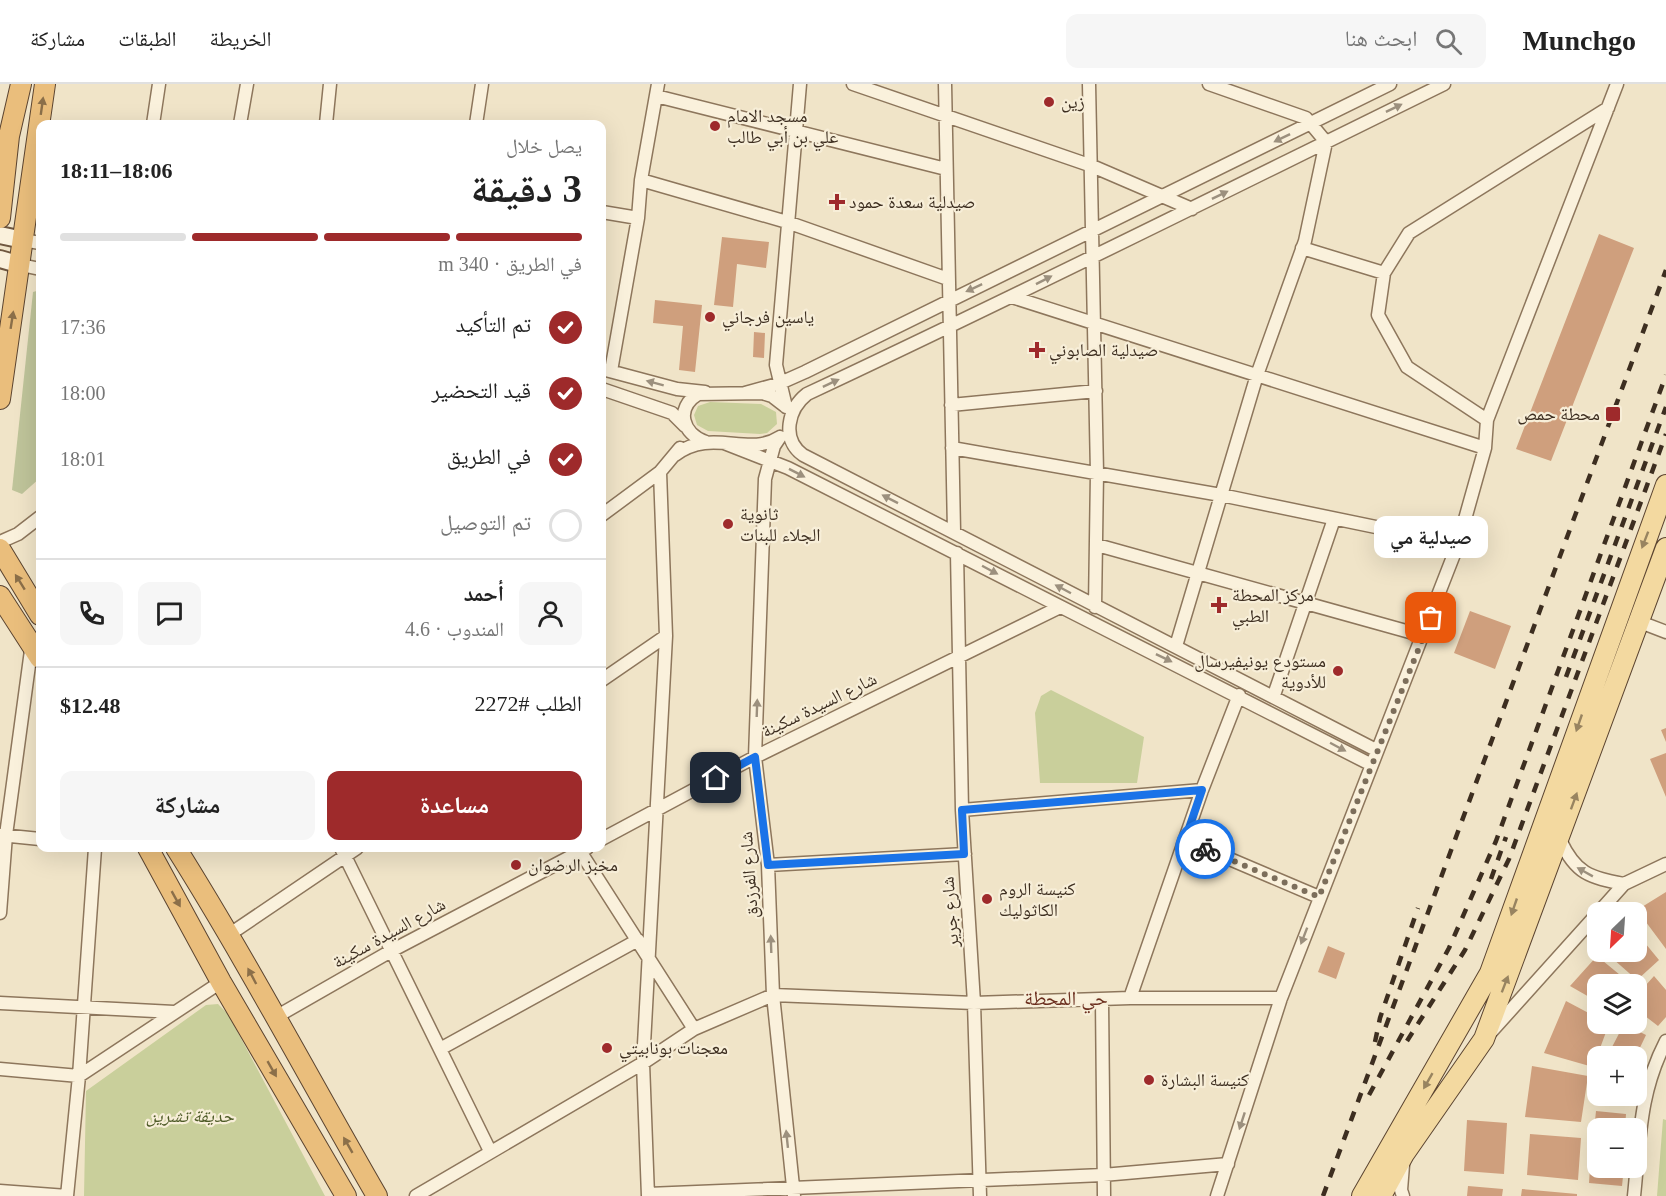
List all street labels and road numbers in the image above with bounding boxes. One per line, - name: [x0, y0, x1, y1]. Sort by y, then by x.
- street label: شارع السيدة سكينة: [758, 668, 880, 742]
- street label: شارع الفرزدق: [736, 831, 763, 919]
- street label: شارع جرير: [938, 876, 964, 949]
- street label: شارع السيدة سكينة: [329, 894, 449, 973]

